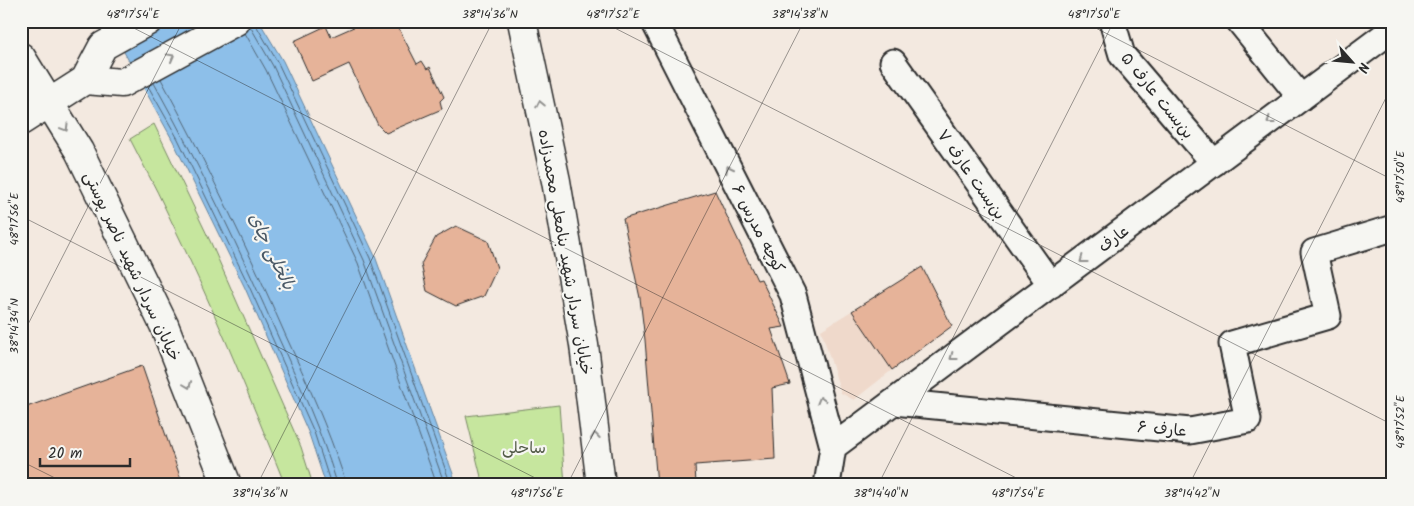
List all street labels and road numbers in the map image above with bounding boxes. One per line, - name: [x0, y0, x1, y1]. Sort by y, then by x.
- street label: بن‌بست عارف ۵: [1114, 47, 1200, 145]
- street label: بن‌بست عارف ۷: [930, 124, 1011, 225]
- street label: خیابان سردار شهید بنامعلی محمدزاده: [531, 127, 598, 377]
- street label: خیابان سردار شهید ناصر پوستی: [77, 168, 187, 366]
- street label: کوچه مدرس ۶: [725, 180, 791, 278]
- street label: عارف: [1093, 219, 1135, 259]
- street label: عارف ۶: [1136, 415, 1188, 444]

